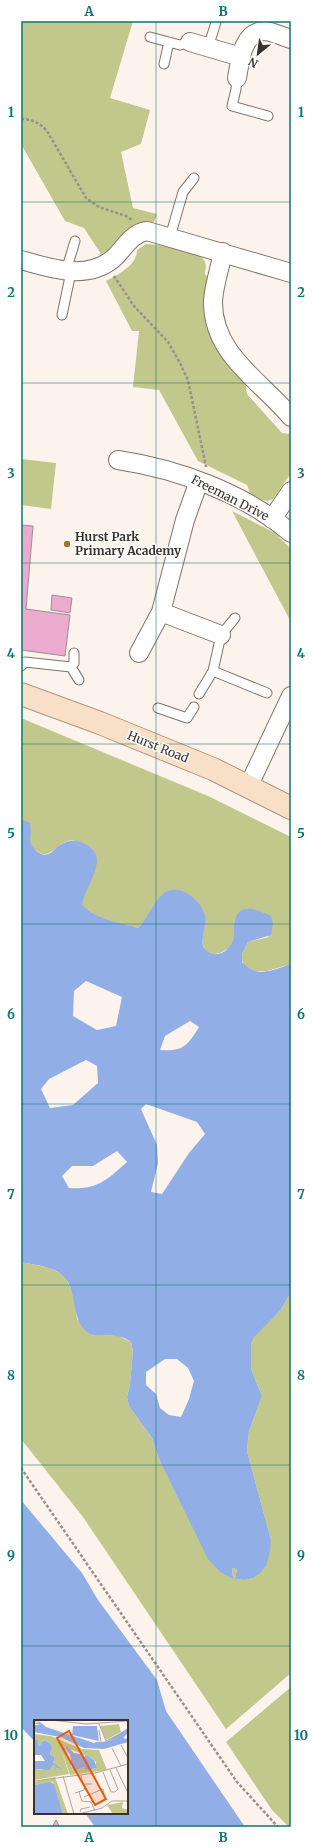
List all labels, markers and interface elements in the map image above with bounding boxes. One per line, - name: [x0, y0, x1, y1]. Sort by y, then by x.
- text: A: [83, 3, 94, 20]
- text: B: [218, 3, 228, 20]
- north arrow: [238, 34, 278, 74]
- text: N: [246, 54, 260, 71]
- text: 1: [8, 104, 14, 121]
- text: 1: [298, 104, 304, 121]
- text: 2: [7, 284, 15, 301]
- text: 2: [297, 284, 305, 301]
- text: 3: [7, 465, 15, 482]
- text: 3: [297, 465, 305, 482]
- street label: Freeman Drive: [189, 472, 272, 524]
- place label: Hurst Park Primary Academy: [75, 529, 182, 558]
- marker: Hurst Park Primary Academy: [62, 539, 72, 549]
- text: 4: [7, 645, 16, 662]
- text: 4: [297, 645, 306, 662]
- street label: Hurst Road: [125, 727, 191, 766]
- text: 5: [7, 825, 15, 842]
- text: 5: [297, 825, 305, 842]
- text: 6: [7, 1006, 15, 1023]
- text: 6: [297, 1006, 305, 1023]
- text: 7: [7, 1186, 15, 1203]
- text: 7: [297, 1186, 305, 1203]
- text: 8: [7, 1367, 15, 1384]
- text: 8: [297, 1367, 305, 1384]
- text: 9: [7, 1547, 15, 1564]
- text: 9: [297, 1547, 305, 1564]
- inset map: [34, 1720, 128, 1814]
- text: 10: [4, 1727, 18, 1744]
- text: 10: [294, 1727, 308, 1744]
- text: A: [83, 1829, 94, 1846]
- text: B: [218, 1829, 228, 1846]

